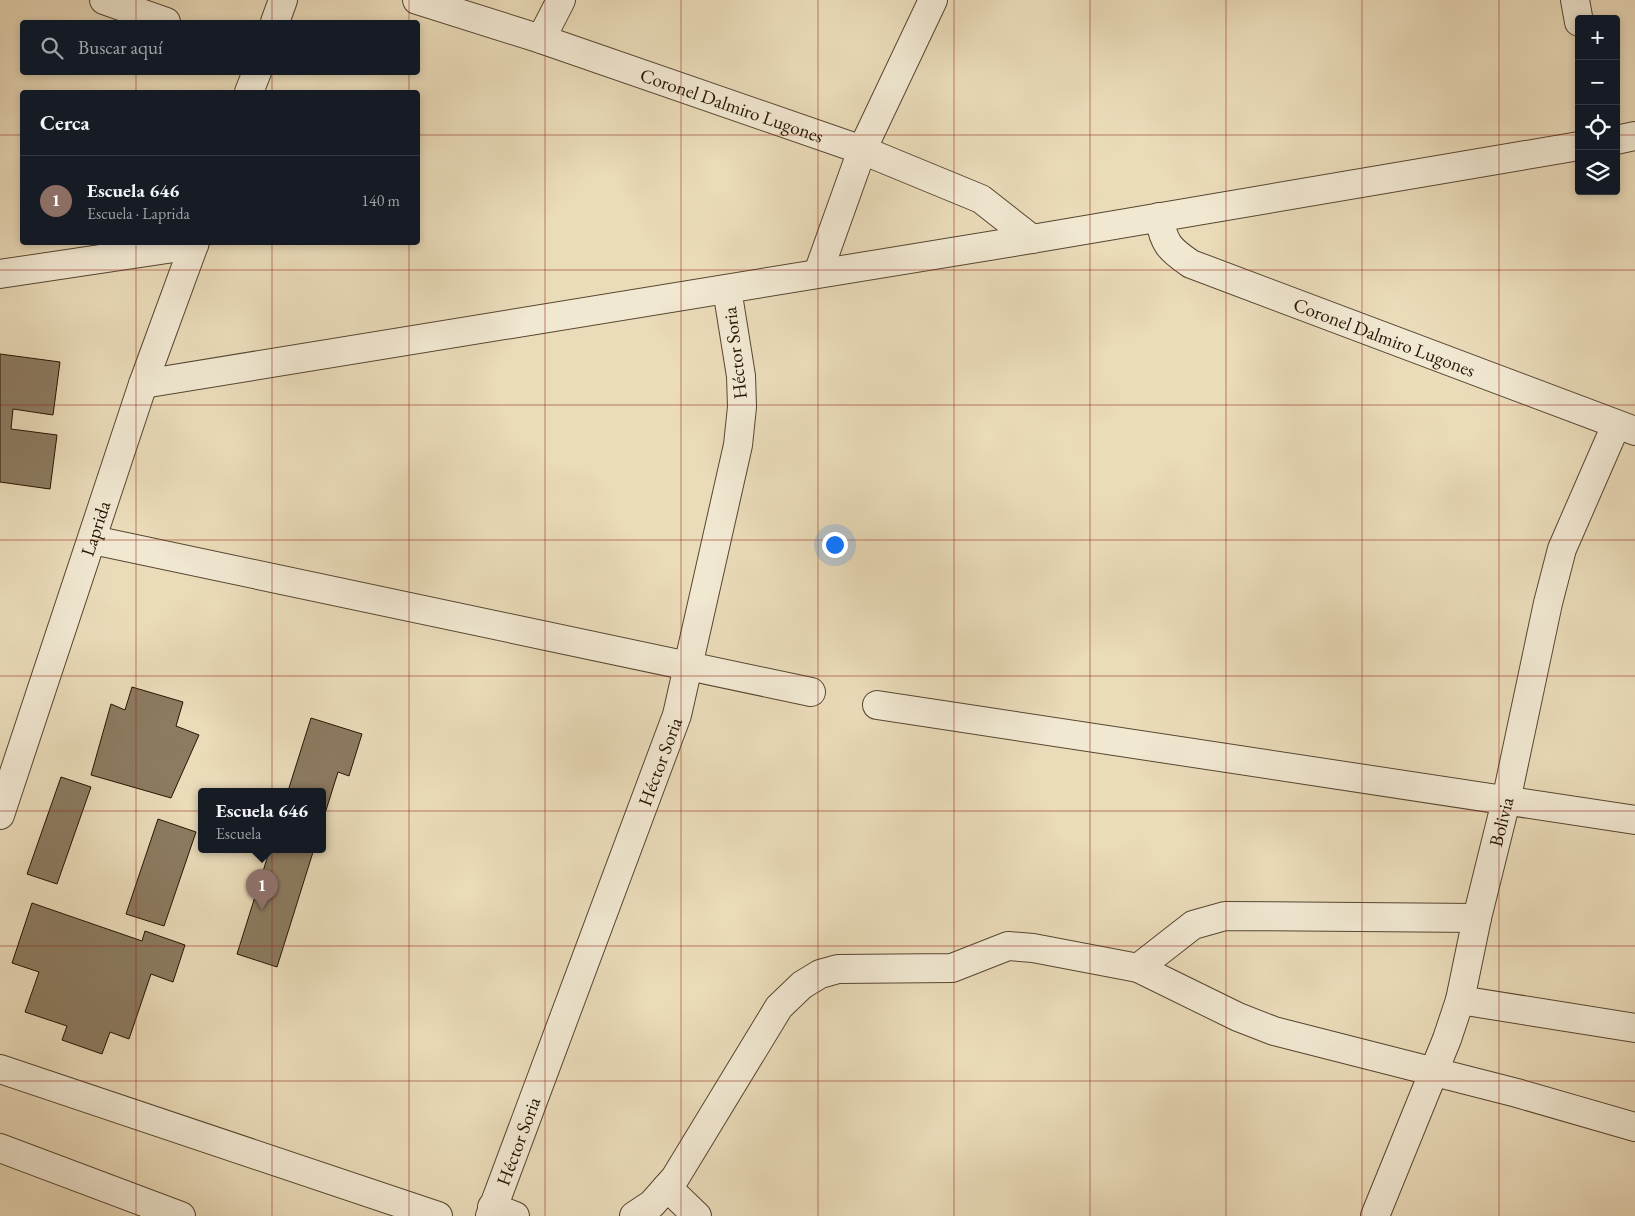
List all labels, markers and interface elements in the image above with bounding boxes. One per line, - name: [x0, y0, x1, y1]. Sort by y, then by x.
- map controls: [1575, 15, 1620, 195]
- button: +: [1575, 15, 1620, 60]
- search box: [20, 20, 420, 75]
- icon: search: [38, 34, 66, 62]
- text: Buscar aquí: [78, 35, 163, 60]
- button: −: [1575, 60, 1620, 105]
- street label: Coronel Dalmiro Lugones: [637, 62, 827, 148]
- button: locate: [1575, 105, 1620, 150]
- text: Cerca: [40, 109, 90, 136]
- button: layers: [1575, 150, 1620, 195]
- text: Escuela 646: [87, 178, 179, 203]
- text: 1: [52, 190, 60, 211]
- text: 140 m: [361, 190, 400, 211]
- text: Escuela · Laprida: [87, 203, 190, 224]
- street label: Coronel Dalmiro Lugones: [1290, 291, 1479, 382]
- street label: Héctor Soria: [717, 305, 753, 401]
- street label: Laprida: [74, 497, 116, 559]
- your location: [822, 532, 848, 558]
- street label: Héctor Soria: [632, 713, 688, 809]
- popup: [198, 788, 326, 853]
- street label: Bolivia: [1483, 794, 1519, 849]
- text: Escuela 646: [216, 798, 308, 823]
- text: Escuela: [216, 823, 261, 844]
- pin: 1: [246, 869, 278, 910]
- street label: Héctor Soria: [490, 1093, 546, 1189]

